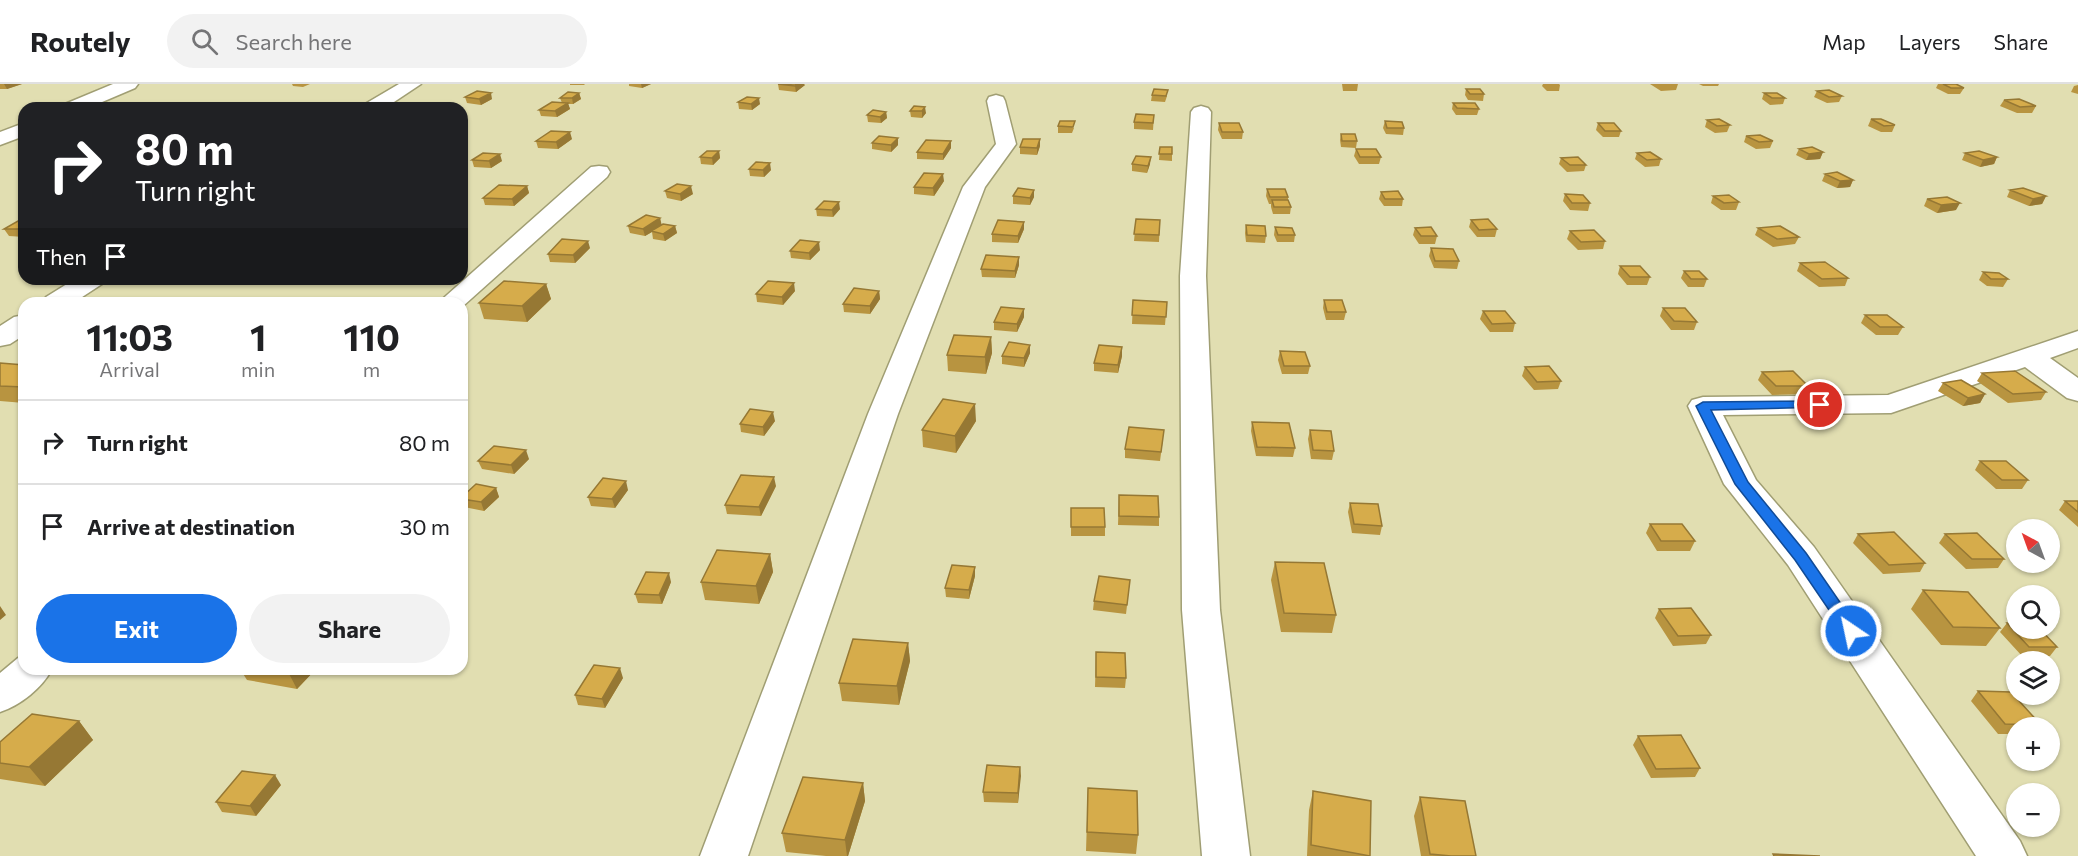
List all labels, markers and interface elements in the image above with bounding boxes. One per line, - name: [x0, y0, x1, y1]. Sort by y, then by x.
- search box: [167, 14, 587, 68]
- text: Routely: [30, 24, 131, 58]
- icon: search: [188, 25, 221, 58]
- text: Search here: [236, 28, 352, 55]
- text: Map: [1822, 29, 1866, 54]
- text: Layers: [1899, 29, 1961, 54]
- text: Share: [1994, 29, 2048, 54]
- text: 80 m: [135, 122, 234, 174]
- icon: right: [36, 126, 114, 204]
- text: Turn right: [135, 174, 255, 207]
- icon: arrive: [99, 240, 132, 273]
- text: Then: [36, 243, 87, 270]
- text: 11:03: [86, 314, 173, 358]
- text: 1: [250, 314, 266, 358]
- text: 110: [343, 314, 400, 358]
- text: Arrival: [99, 357, 160, 381]
- text: min: [241, 357, 275, 381]
- text: m: [363, 357, 380, 381]
- pin: [1794, 379, 1845, 430]
- icon: arrive: [1803, 388, 1836, 421]
- icon: right: [36, 426, 69, 459]
- text: Turn right: [87, 429, 188, 456]
- text: 80 m: [399, 429, 450, 456]
- icon: arrive: [36, 510, 69, 543]
- text: Arrive at destination: [87, 513, 295, 540]
- text: 30 m: [400, 513, 450, 540]
- north arrow: [2006, 519, 2060, 573]
- map controls: [2006, 519, 2060, 837]
- button: search: [2006, 585, 2060, 639]
- button: Exit: [36, 594, 237, 663]
- button: Share: [249, 594, 450, 663]
- position arrow: [1819, 599, 1883, 663]
- button: layers: [2006, 651, 2060, 705]
- button: +: [2006, 717, 2060, 771]
- button: −: [2006, 783, 2060, 837]

